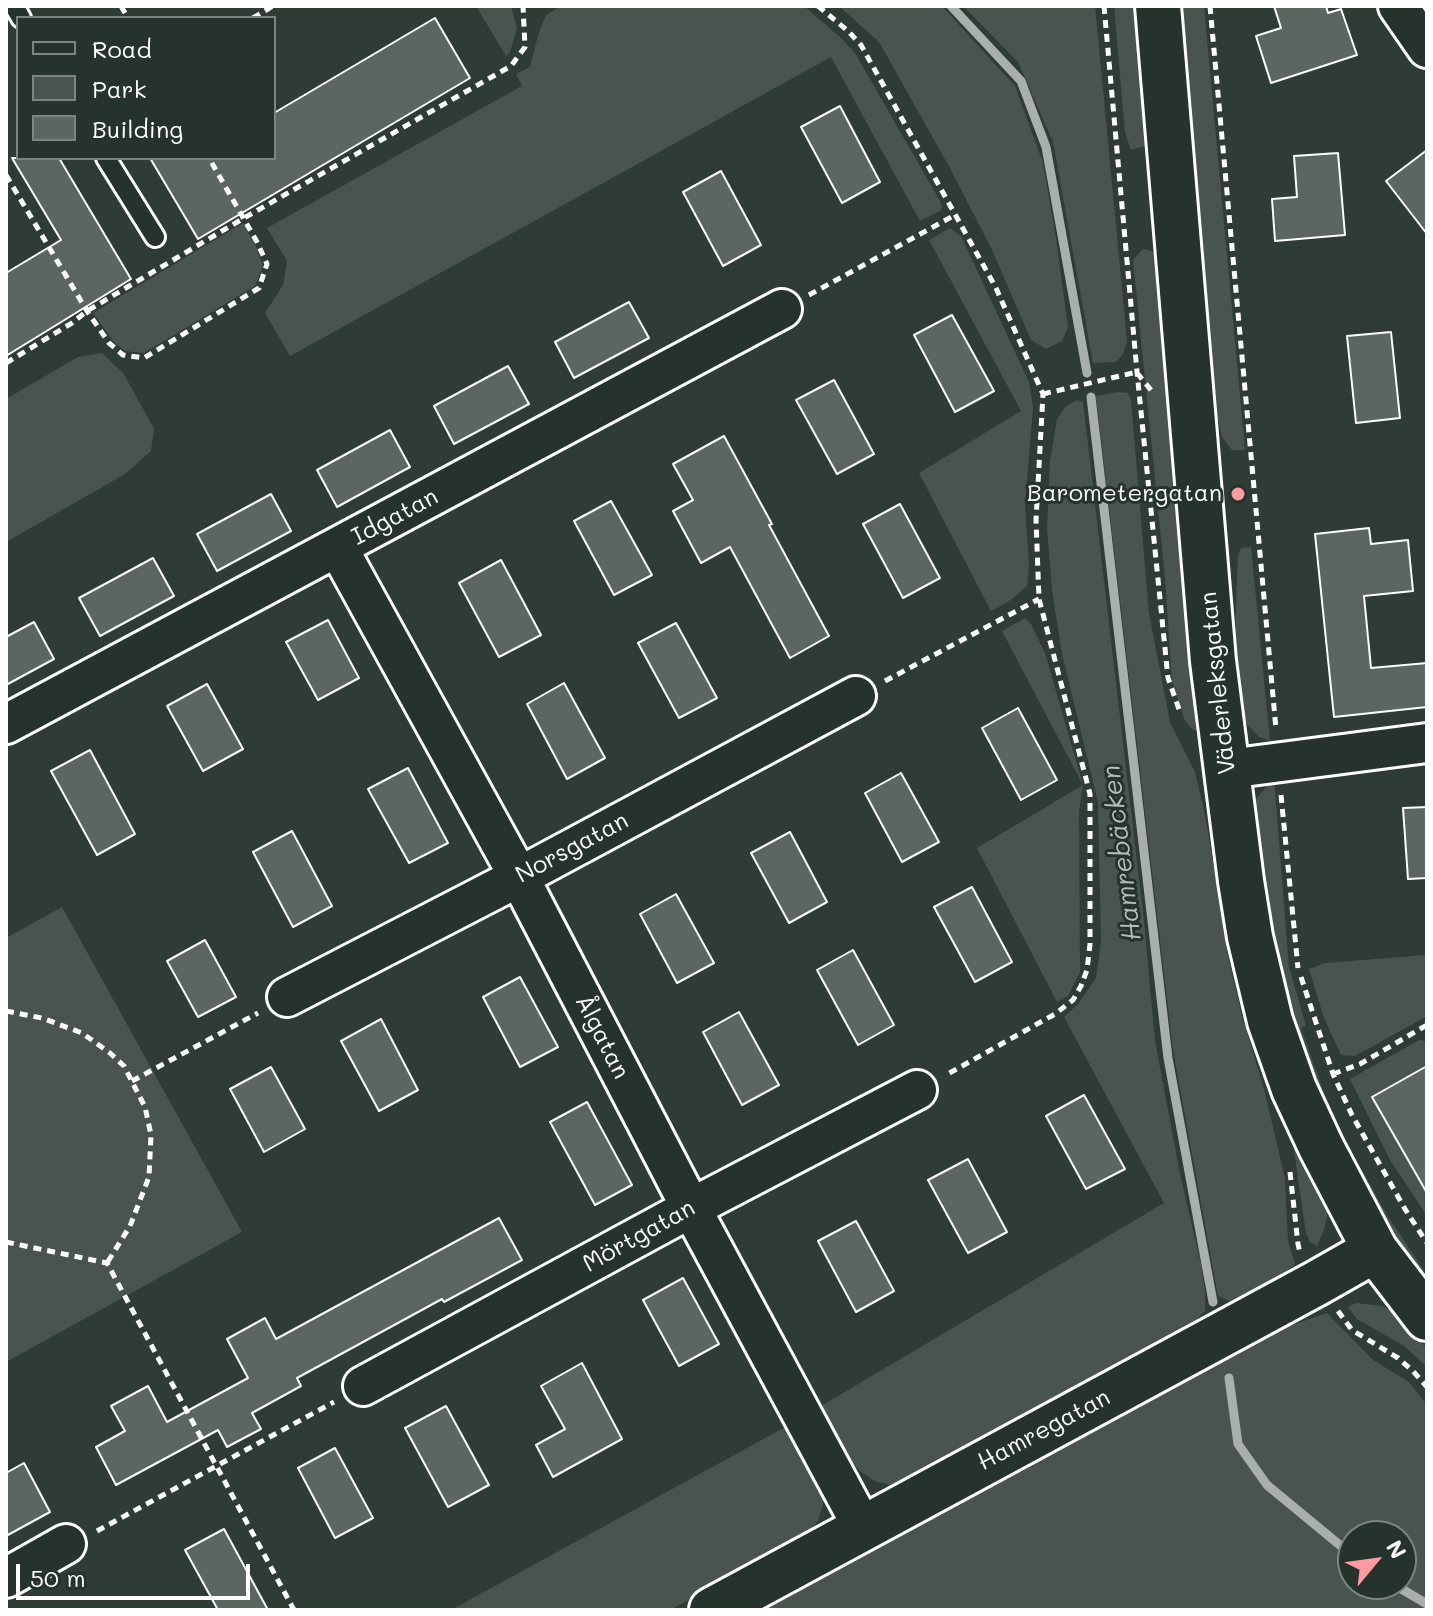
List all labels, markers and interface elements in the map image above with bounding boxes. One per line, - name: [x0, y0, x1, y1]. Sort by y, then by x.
- legend: [16, 16, 276, 160]
- text: Road: [92, 33, 152, 64]
- text: Park: [92, 73, 146, 104]
- text: Building: [92, 113, 183, 144]
- place label: Barometergatan: [1027, 480, 1222, 508]
- street label: Idgatan: [347, 482, 443, 552]
- marker: Barometergatan: [1229, 485, 1247, 503]
- street label: Väderleksgatan: [1194, 590, 1242, 776]
- water label: Hamrebäcken: [1096, 763, 1148, 943]
- street label: Norsgatan: [511, 806, 633, 890]
- street label: Ålgatan: [569, 990, 635, 1084]
- street label: Mörtgatan: [578, 1193, 700, 1279]
- street label: Hamregatan: [973, 1383, 1115, 1477]
- north arrow: [1337, 1520, 1417, 1600]
- text: N: [1380, 1535, 1413, 1563]
- scale bar: [20, 1548, 254, 1598]
- text: 50 m: [30, 1562, 86, 1593]

